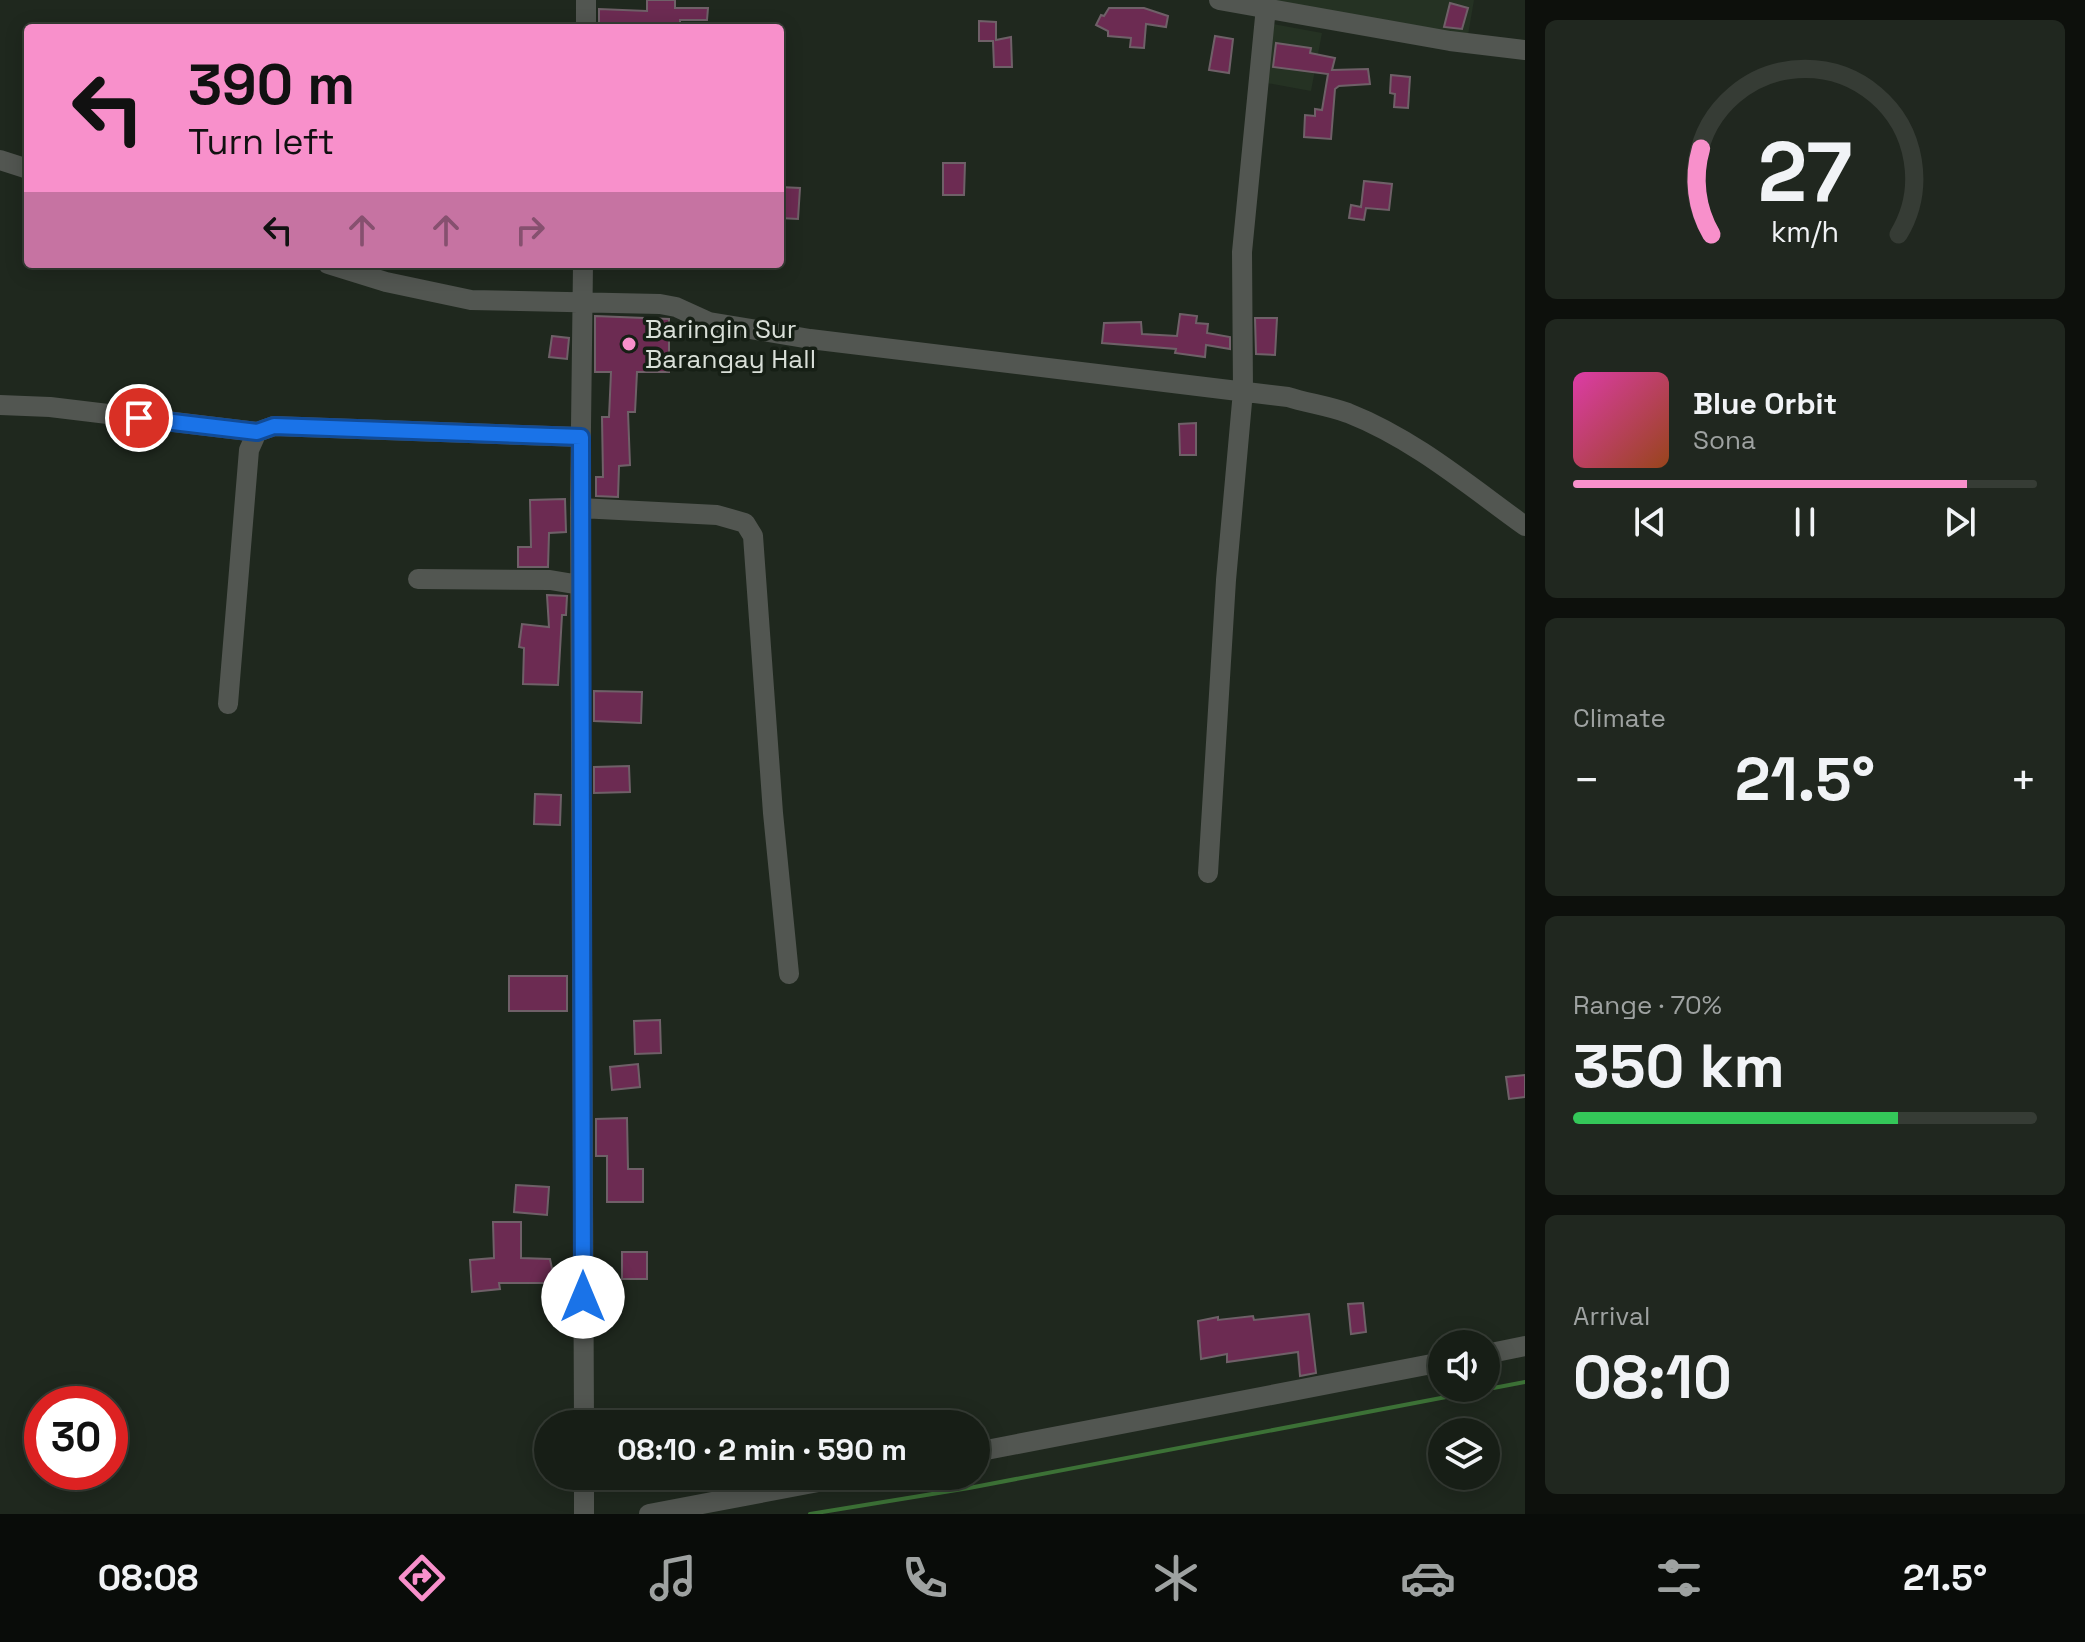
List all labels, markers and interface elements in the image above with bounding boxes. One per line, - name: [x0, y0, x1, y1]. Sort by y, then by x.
- text: 390 m: [188, 49, 355, 120]
- icon: left: [56, 56, 160, 160]
- text: Turn left: [188, 119, 335, 165]
- text: 27: [1758, 119, 1852, 225]
- icon: left: [256, 208, 300, 252]
- icon: ahead: [340, 208, 384, 252]
- icon: ahead: [424, 208, 468, 252]
- icon: right: [508, 208, 552, 252]
- text: km/h: [1771, 215, 1839, 251]
- place label: Baringin Sur Barangay Hall: [645, 312, 816, 376]
- marker: Baringin Sur Barangay Hall: [620, 335, 638, 353]
- pin: [105, 384, 173, 452]
- text: Blue Orbit: [1693, 384, 1837, 423]
- icon: arrive: [117, 396, 161, 440]
- text: Sona: [1693, 423, 1756, 457]
- icon: previous: [1628, 500, 1672, 544]
- icon: pause: [1783, 500, 1827, 544]
- icon: next: [1938, 500, 1982, 544]
- text: Climate: [1573, 701, 1666, 735]
- text: 21.5°: [1735, 741, 1875, 818]
- text: −: [1573, 752, 1600, 808]
- text: +: [2010, 752, 2037, 808]
- text: Range · 70%: [1573, 988, 1722, 1022]
- text: 350 km: [1573, 1028, 1785, 1105]
- position arrow: [541, 1255, 625, 1339]
- text: Arrival: [1573, 1299, 1650, 1333]
- map controls: [1428, 1330, 1500, 1490]
- button: sound: [1428, 1330, 1500, 1402]
- text: 08:10: [1573, 1339, 1732, 1416]
- speed limit sign: 30: [24, 1386, 128, 1490]
- button: layers: [1428, 1418, 1500, 1490]
- text: 08:10 · 2 min · 590 m: [617, 1430, 907, 1469]
- icon: directions: [394, 1550, 450, 1606]
- icon: music: [645, 1550, 701, 1606]
- icon: phone: [897, 1550, 953, 1606]
- icon: climate: [1148, 1550, 1204, 1606]
- icon: car: [1400, 1550, 1456, 1606]
- icon: filters: [1651, 1550, 1707, 1606]
- text: 08:08: [98, 1555, 198, 1601]
- text: 21.5°: [1903, 1555, 1987, 1601]

